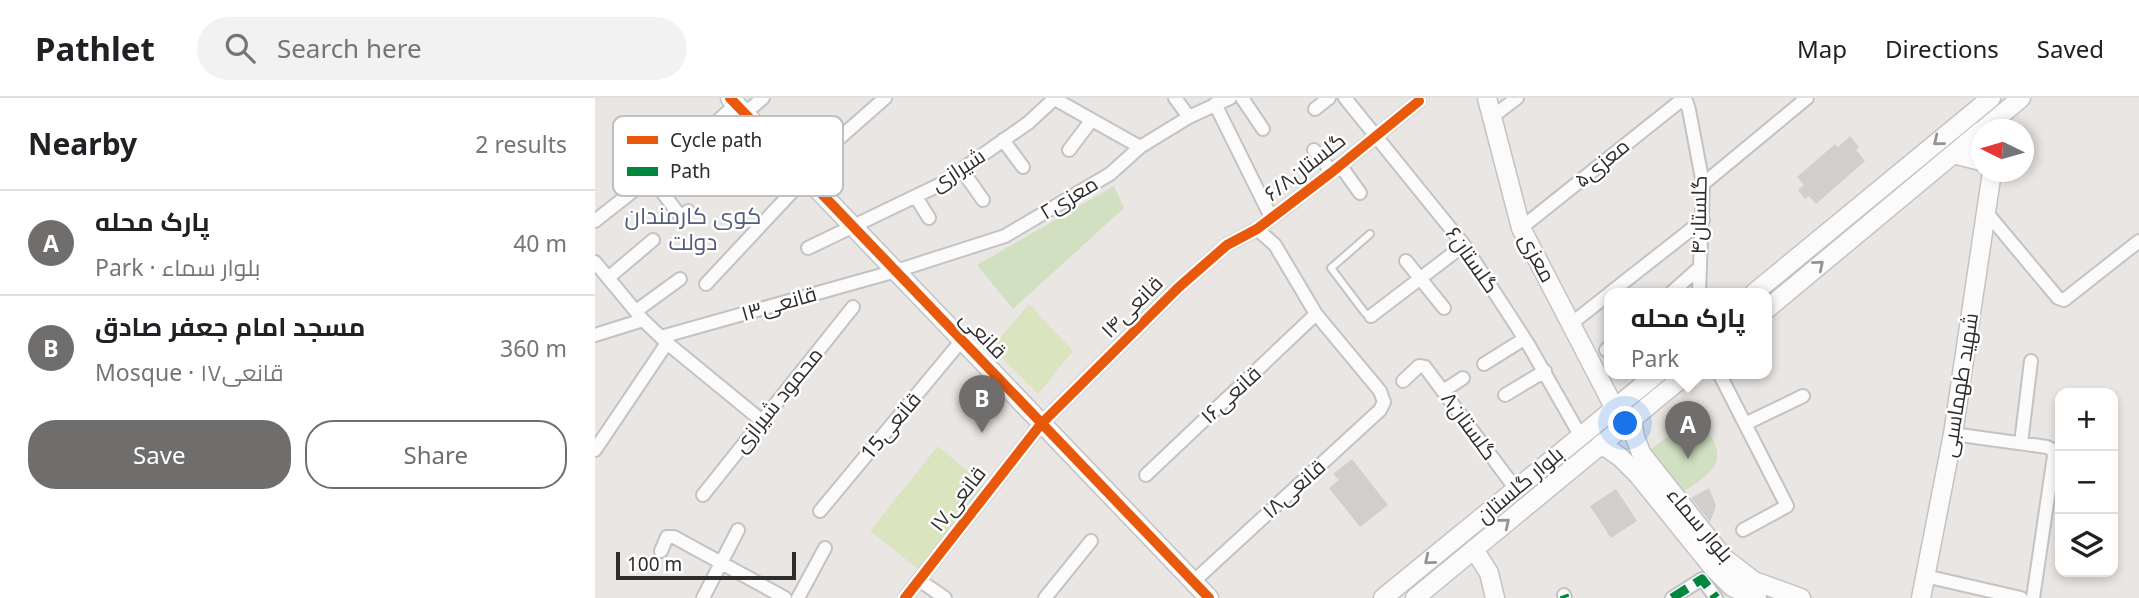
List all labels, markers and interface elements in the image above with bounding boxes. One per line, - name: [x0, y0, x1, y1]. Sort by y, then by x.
- search box: [197, 17, 687, 80]
- text: Pathlet: [35, 26, 155, 71]
- icon: search: [221, 29, 259, 67]
- text: Search here: [277, 30, 422, 66]
- text: Map: [1797, 32, 1847, 65]
- text: Directions: [1885, 32, 1999, 65]
- text: Saved: [2037, 32, 2104, 65]
- legend: [613, 116, 843, 196]
- north arrow: [1971, 119, 2034, 182]
- text: Nearby: [28, 123, 137, 164]
- street label: ۶/۸گلستان: [1258, 126, 1351, 207]
- text: Cycle path: [670, 127, 762, 153]
- text: 2 results: [475, 128, 567, 160]
- street label: ۵معزی: [1568, 131, 1635, 193]
- one-way arrow: [1934, 133, 1946, 146]
- street label: شیرازی: [925, 141, 990, 197]
- text: Path: [670, 158, 711, 184]
- street label: ۲معزی: [1034, 169, 1103, 225]
- street label: گلستان۴: [1683, 175, 1713, 255]
- district label: کوی کارمندان دولت: [625, 199, 761, 257]
- text: پارک محله: [95, 203, 210, 239]
- street label: گلستان۶: [1440, 221, 1506, 298]
- text: A: [43, 227, 59, 259]
- text: 40 m: [513, 227, 567, 259]
- street label: معزی: [1513, 228, 1562, 287]
- text: Park · بلوار سماء: [95, 251, 260, 283]
- one-way arrow: [1811, 261, 1824, 273]
- street label: ۱۴قانعی: [1094, 269, 1168, 343]
- street label: ۱۳قانعی: [738, 279, 820, 327]
- popup: [1604, 288, 1772, 379]
- text: پارک محله: [1631, 299, 1745, 335]
- street label: قانعی: [954, 304, 1013, 364]
- text: مسجد امام جعفر صادق: [95, 308, 365, 344]
- street label: شهید طهماسبی: [1934, 311, 1984, 459]
- text: B: [43, 332, 59, 364]
- text: 360 m: [500, 332, 567, 364]
- street label: محمود شیرازی: [726, 341, 828, 458]
- text: Park: [1631, 342, 1679, 374]
- text: Mosque · ۱۷قانعی: [95, 356, 284, 388]
- street label: ۱۶قانعی: [1194, 359, 1267, 429]
- pin: B: [959, 375, 1005, 433]
- street label: 15قانعی: [854, 386, 927, 465]
- street label: گلستان۸: [1436, 386, 1504, 465]
- map controls: [2055, 388, 2118, 577]
- button: +: [2055, 388, 2118, 451]
- pin: A: [1665, 401, 1711, 459]
- your location: [1608, 406, 1642, 440]
- button: Save: [28, 420, 291, 489]
- button: Share: [305, 420, 567, 489]
- street label: بلوار گلستان: [1470, 439, 1569, 529]
- button: −: [2055, 451, 2118, 514]
- street label: ۱۸قانعی: [1256, 452, 1331, 524]
- street label: ۱۷قانعی: [923, 460, 992, 537]
- street label: بلوار سماء: [1661, 481, 1740, 568]
- button: layers: [2055, 514, 2118, 577]
- one-way arrow: [1497, 519, 1510, 531]
- scale bar: [616, 549, 796, 581]
- text: 100 m: [627, 551, 682, 577]
- one-way arrow: [1425, 551, 1437, 564]

